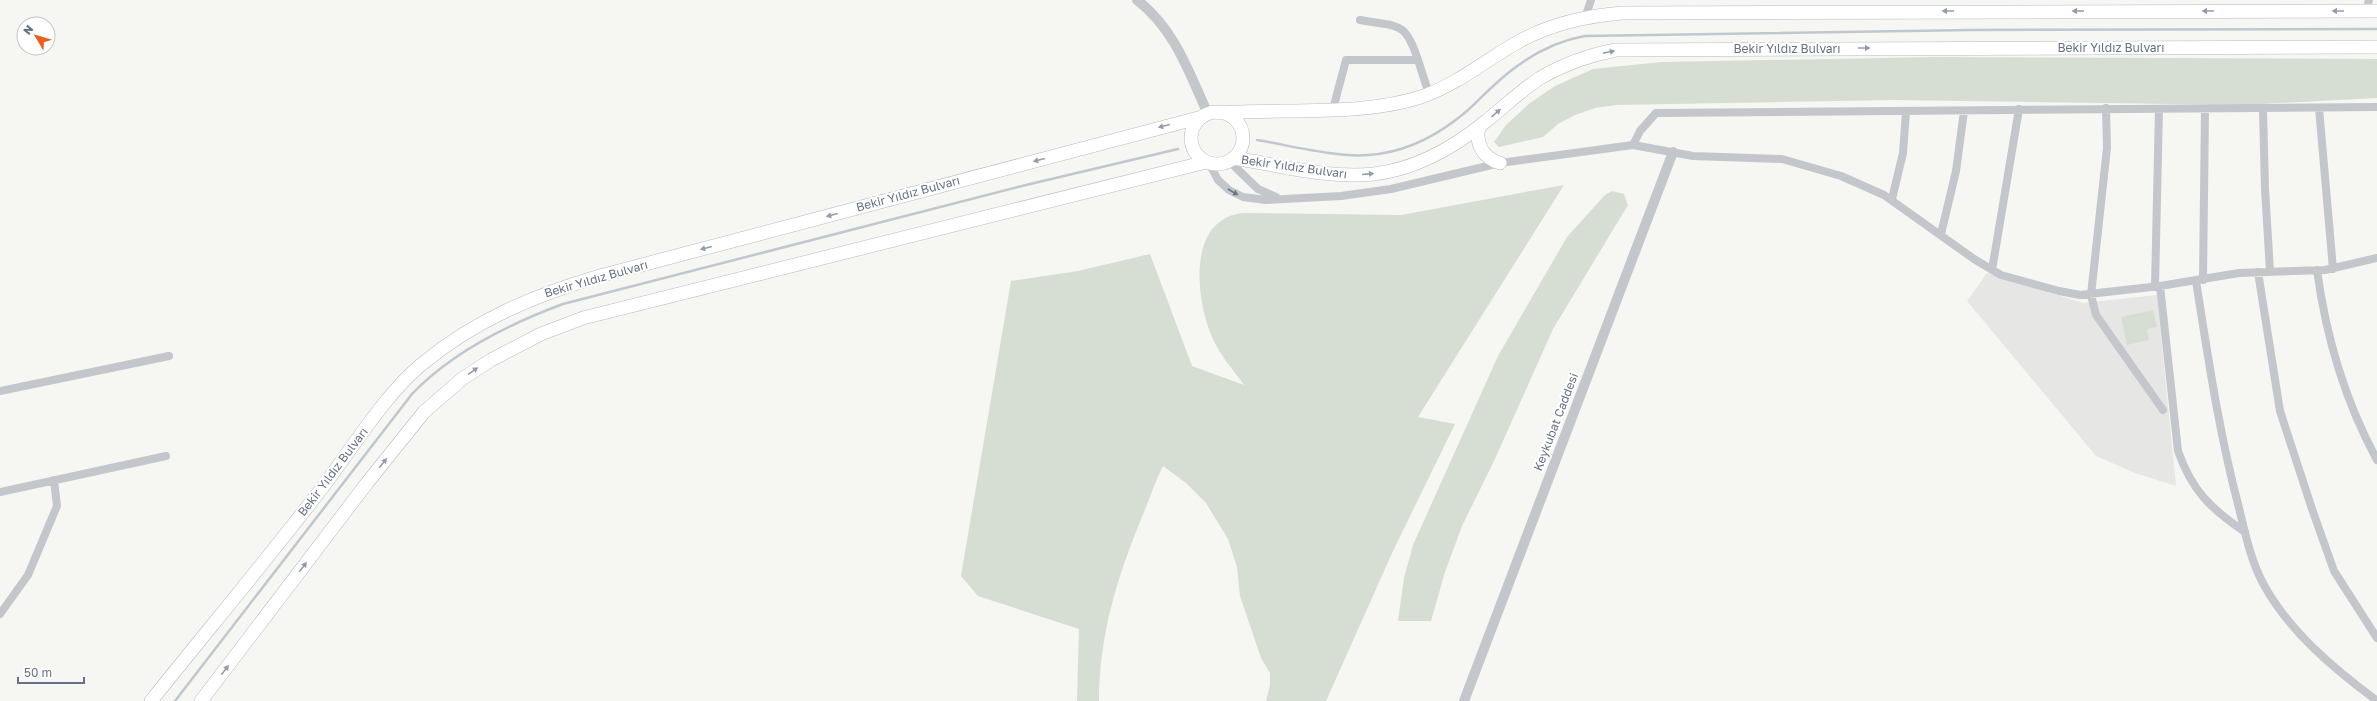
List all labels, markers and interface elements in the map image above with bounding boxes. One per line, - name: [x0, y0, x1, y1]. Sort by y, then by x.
- one-way arrow: [1941, 8, 1954, 14]
- one-way arrow: [2071, 8, 2084, 14]
- one-way arrow: [2201, 8, 2214, 14]
- one-way arrow: [2331, 8, 2344, 14]
- north arrow: [16, 16, 56, 56]
- text: N: [20, 22, 35, 37]
- street label: Bekir Yıldız Bulvarı: [2058, 40, 2164, 55]
- street label: Bekir Yıldız Bulvarı: [1734, 41, 1840, 56]
- one-way arrow: [1858, 45, 1871, 51]
- one-way arrow: [1602, 49, 1615, 55]
- one-way arrow: [1491, 108, 1501, 117]
- one-way arrow: [1158, 123, 1171, 129]
- street label: Bekir Yıldız Bulvarı: [1240, 152, 1348, 181]
- one-way arrow: [1033, 157, 1045, 163]
- one-way arrow: [1362, 171, 1374, 178]
- street label: Bekir Yıldız Bulvarı: [854, 172, 961, 215]
- one-way arrow: [1227, 189, 1239, 196]
- one-way arrow: [826, 212, 838, 218]
- one-way arrow: [700, 245, 712, 251]
- street label: Bekir Yıldız Bulvarı: [542, 257, 649, 300]
- one-way arrow: [468, 367, 478, 375]
- street label: Keykubat Caddesi: [1530, 371, 1581, 473]
- street label: Bekir Yıldız Bulvarı: [294, 424, 371, 519]
- one-way arrow: [378, 458, 387, 469]
- one-way arrow: [299, 561, 308, 572]
- scale bar: [18, 659, 84, 685]
- text: 50 m: [24, 665, 52, 680]
- one-way arrow: [220, 665, 228, 675]

